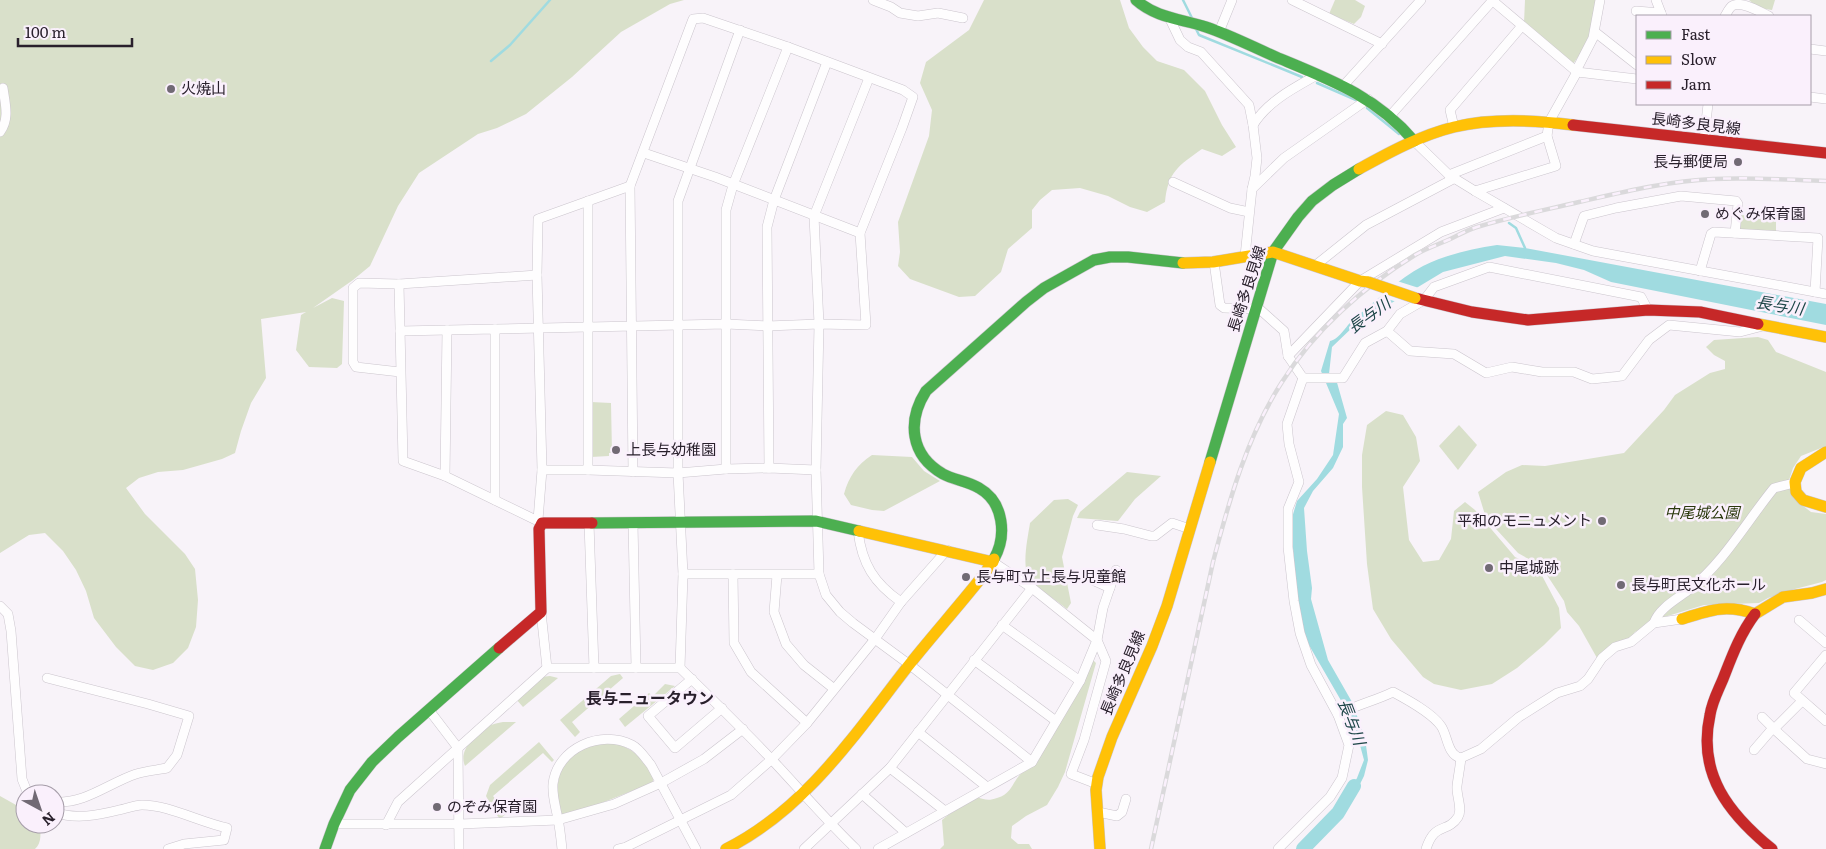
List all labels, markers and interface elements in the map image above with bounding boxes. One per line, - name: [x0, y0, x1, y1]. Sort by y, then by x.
- scale bar: [18, 15, 131, 47]
- legend: [1636, 15, 1811, 105]
- text: 100 m: [25, 20, 66, 43]
- text: Fast: [1681, 22, 1710, 45]
- text: Slow: [1681, 47, 1716, 70]
- text: Jam: [1681, 72, 1712, 95]
- place label: 火焼山: [181, 76, 226, 99]
- marker: 火焼山: [165, 83, 177, 95]
- street label: 長崎多良見線: [1650, 106, 1742, 139]
- place label: 長与郵便局: [1653, 149, 1728, 172]
- marker: 長与郵便局: [1732, 156, 1744, 168]
- place label: めぐみ保育園: [1715, 201, 1805, 224]
- marker: めぐみ保育園: [1699, 208, 1711, 220]
- street label: 長崎多良見線: [1221, 242, 1270, 335]
- water label: 長与川: [1755, 288, 1808, 320]
- water label: 長与川: [1342, 289, 1396, 338]
- place label: 上長与幼稚園: [626, 437, 716, 460]
- marker: 上長与幼稚園: [610, 444, 622, 456]
- park label: 中尾城公園: [1664, 500, 1741, 523]
- place label: 平和のモニュメント: [1457, 508, 1592, 531]
- marker: 平和のモニュメント: [1596, 515, 1608, 527]
- place label: 中尾城跡: [1499, 555, 1559, 578]
- marker: 中尾城跡: [1483, 562, 1495, 574]
- place label: 長与町立上長与児童館: [976, 564, 1126, 587]
- marker: 長与町立上長与児童館: [960, 571, 972, 583]
- place label: 長与町民文化ホール: [1631, 572, 1766, 595]
- marker: 長与町民文化ホール: [1615, 579, 1627, 591]
- street label: 長崎多良見線: [1093, 626, 1150, 718]
- district label: 長与ニュータウン: [586, 685, 714, 709]
- water label: 長与川: [1333, 695, 1373, 750]
- north arrow: [15, 784, 65, 834]
- place label: のぞみ保育園: [447, 794, 537, 817]
- marker: のぞみ保育園: [431, 801, 443, 813]
- text: N: [38, 808, 60, 831]

